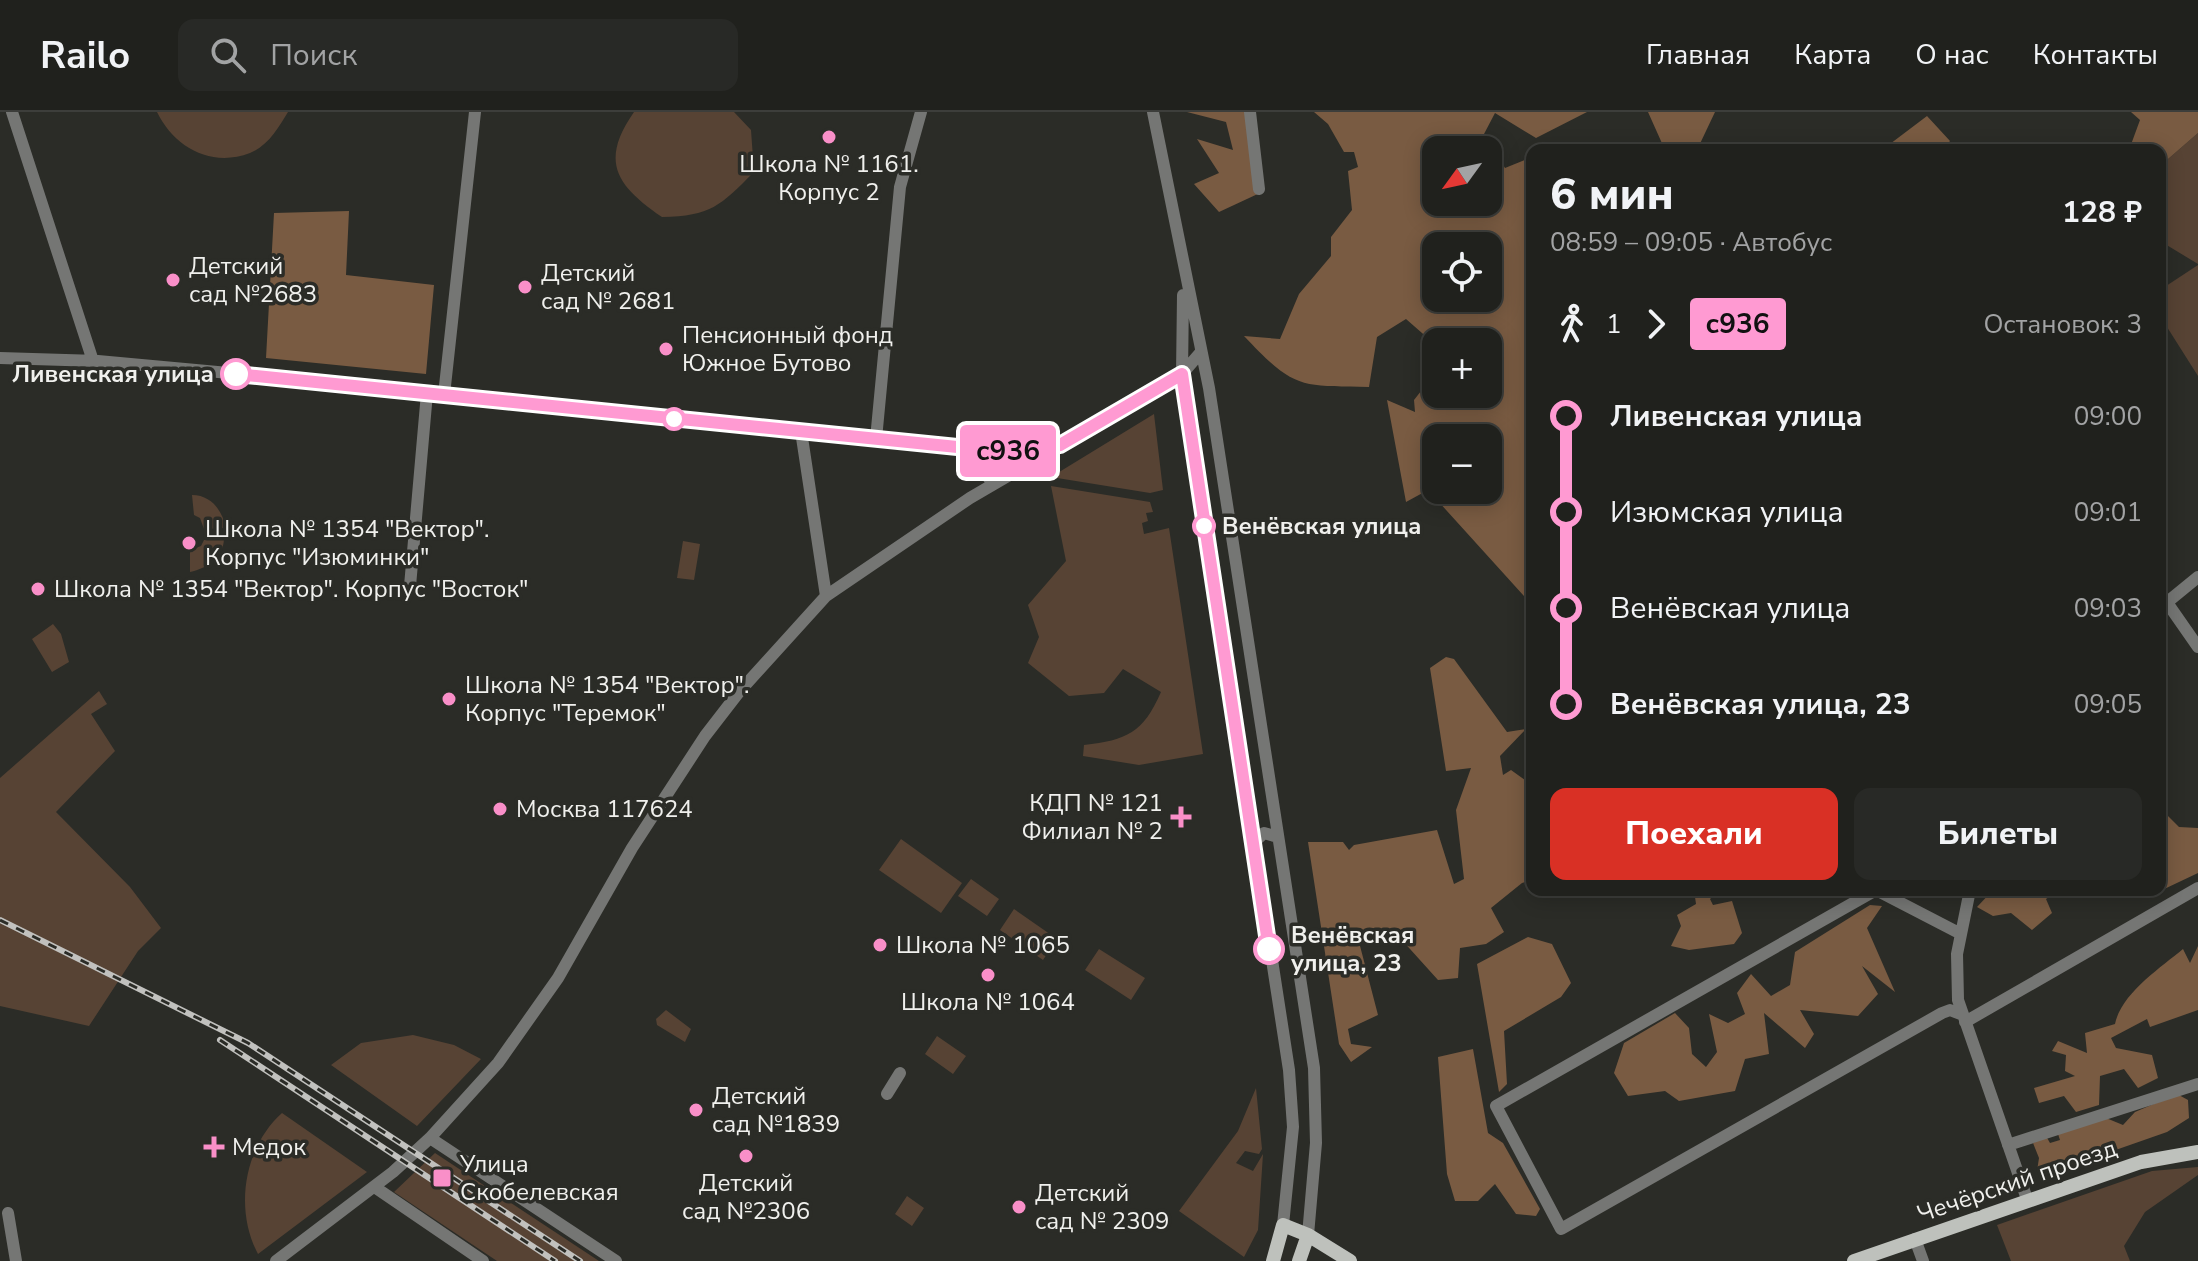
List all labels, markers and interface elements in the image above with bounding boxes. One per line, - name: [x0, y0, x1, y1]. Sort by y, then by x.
- search box: [178, 19, 738, 91]
- text: Railo: [40, 30, 130, 81]
- icon: search: [206, 33, 250, 77]
- text: Поиск: [270, 35, 357, 76]
- text: Главная: [1646, 36, 1750, 74]
- text: Карта: [1794, 36, 1871, 74]
- text: О нас: [1915, 36, 1989, 74]
- text: Контакты: [2033, 36, 2158, 74]
- marker: Школа № 1161. Корпус 2: [820, 128, 838, 146]
- north arrow: [1422, 136, 1502, 216]
- map controls: [1422, 136, 1502, 504]
- place label: Школа № 1161. Корпус 2: [739, 148, 919, 208]
- text: 6 мин: [1550, 165, 1674, 225]
- text: 128 ₽: [2062, 192, 2142, 233]
- text: 08:59 – 09:05 · Автобус: [1550, 225, 1832, 260]
- button: locate: [1422, 232, 1502, 312]
- place label: Детский сад №2683: [189, 250, 317, 310]
- place label: Детский сад № 2681: [541, 257, 675, 317]
- marker: Детский сад №2683: [164, 271, 182, 289]
- marker: Детский сад № 2681: [516, 278, 534, 296]
- icon: walk: [1550, 302, 1594, 346]
- icon: forward: [1634, 302, 1678, 346]
- text: с936: [1706, 305, 1770, 343]
- text: 1: [1606, 307, 1622, 342]
- text: Остановок: 3: [1983, 307, 2142, 342]
- place label: Пенсионный фонд Южное Бутово: [682, 319, 893, 379]
- button: +: [1422, 328, 1502, 408]
- marker: Пенсионный фонд Южное Бутово: [657, 340, 675, 358]
- place label: Ливенская улица: [12, 358, 214, 390]
- marker: Ливенская улица: [221, 359, 251, 389]
- text: Ливенская улица: [1610, 396, 1863, 437]
- text: 09:00: [2074, 399, 2142, 434]
- unlabelled marker: [663, 408, 685, 430]
- button: −: [1422, 424, 1502, 504]
- line badge: с936: [952, 425, 1064, 477]
- text: с936: [976, 432, 1040, 470]
- text: Изюмская улица: [1610, 492, 1844, 533]
- text: 09:01: [2074, 495, 2142, 530]
- place label: Венёвская улица: [1222, 510, 1421, 542]
- place label: Школа № 1354 "Вектор". Корпус "Изюминки": [205, 513, 489, 573]
- marker: Венёвская улица: [1193, 515, 1215, 537]
- marker: Школа № 1354 "Вектор". Корпус "Изюминки": [180, 534, 198, 552]
- place label: Школа № 1354 "Вектор". Корпус "Восток": [54, 573, 528, 605]
- marker: Школа № 1354 "Вектор". Корпус "Восток": [29, 580, 47, 598]
- text: Венёвская улица: [1610, 588, 1851, 629]
- text: 09:03: [2074, 591, 2142, 626]
- place label: Школа № 1354 "Вектор". Корпус "Теремок": [465, 669, 749, 729]
- text: Венёвская улица, 23: [1610, 684, 1911, 725]
- text: 09:05: [2074, 687, 2142, 722]
- marker: Школа № 1354 "Вектор". Корпус "Теремок": [440, 690, 458, 708]
- place label: КДП № 121 Филиал № 2: [1022, 787, 1163, 847]
- button: Поехали: [1550, 788, 1838, 880]
- button: Билеты: [1854, 788, 2142, 880]
- place label: Москва 117624: [516, 793, 693, 825]
- marker: Москва 117624: [491, 800, 509, 818]
- marker: КДП № 121 Филиал № 2: [1170, 806, 1192, 828]
- place label: Венёвская улица, 23: [1291, 919, 1414, 979]
- place label: Школа № 1065: [896, 929, 1070, 961]
- marker: Венёвская улица, 23: [1254, 934, 1284, 964]
- marker: Школа № 1065: [871, 936, 889, 954]
- marker: Школа № 1064: [979, 966, 997, 984]
- place label: Школа № 1064: [901, 986, 1075, 1018]
- place label: Детский сад №1839: [712, 1080, 840, 1140]
- marker: Детский сад №1839: [687, 1101, 705, 1119]
- place label: Медок: [232, 1131, 306, 1163]
- street label: Чечёрский проезд: [1913, 1132, 2121, 1230]
- marker: Медок: [203, 1136, 225, 1158]
- marker: Детский сад №2306: [737, 1147, 755, 1165]
- place label: Улица Скобелевская: [459, 1148, 619, 1208]
- marker: Улица Скобелевская: [431, 1167, 453, 1189]
- place label: Детский сад №2306: [682, 1167, 810, 1227]
- place label: Детский сад № 2309: [1035, 1177, 1169, 1237]
- marker: Детский сад № 2309: [1010, 1198, 1028, 1216]

